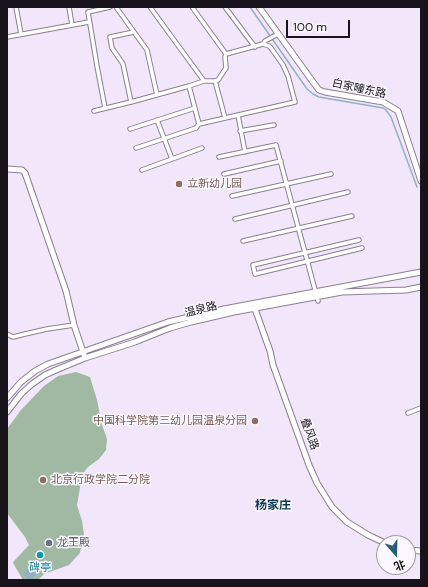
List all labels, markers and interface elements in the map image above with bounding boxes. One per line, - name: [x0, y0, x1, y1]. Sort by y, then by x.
- scale bar: [288, 12, 352, 38]
- text: 100 m: [293, 19, 327, 35]
- street label: 白家疃东路: [331, 77, 387, 101]
- place label: 立新幼儿园: [187, 177, 242, 191]
- marker: 立新幼儿园: [174, 179, 184, 189]
- street label: 温泉路: [183, 300, 219, 320]
- place label: 中国科学院第三幼儿园温泉分园: [93, 414, 247, 428]
- marker: 中国科学院第三幼儿园温泉分园: [250, 416, 260, 426]
- street label: 叠风路: [297, 416, 321, 452]
- place label: 北京行政学院二分院: [51, 473, 150, 487]
- marker: 北京行政学院二分院: [38, 475, 48, 485]
- district label: 杨家庄: [255, 499, 291, 513]
- north arrow: [376, 535, 416, 575]
- place label: 龙王殿: [57, 536, 90, 550]
- marker: 龙王殿: [44, 538, 54, 548]
- marker: 碑亭: [35, 550, 45, 560]
- text: 北: [392, 557, 407, 574]
- place label: 碑亭: [29, 561, 51, 575]

